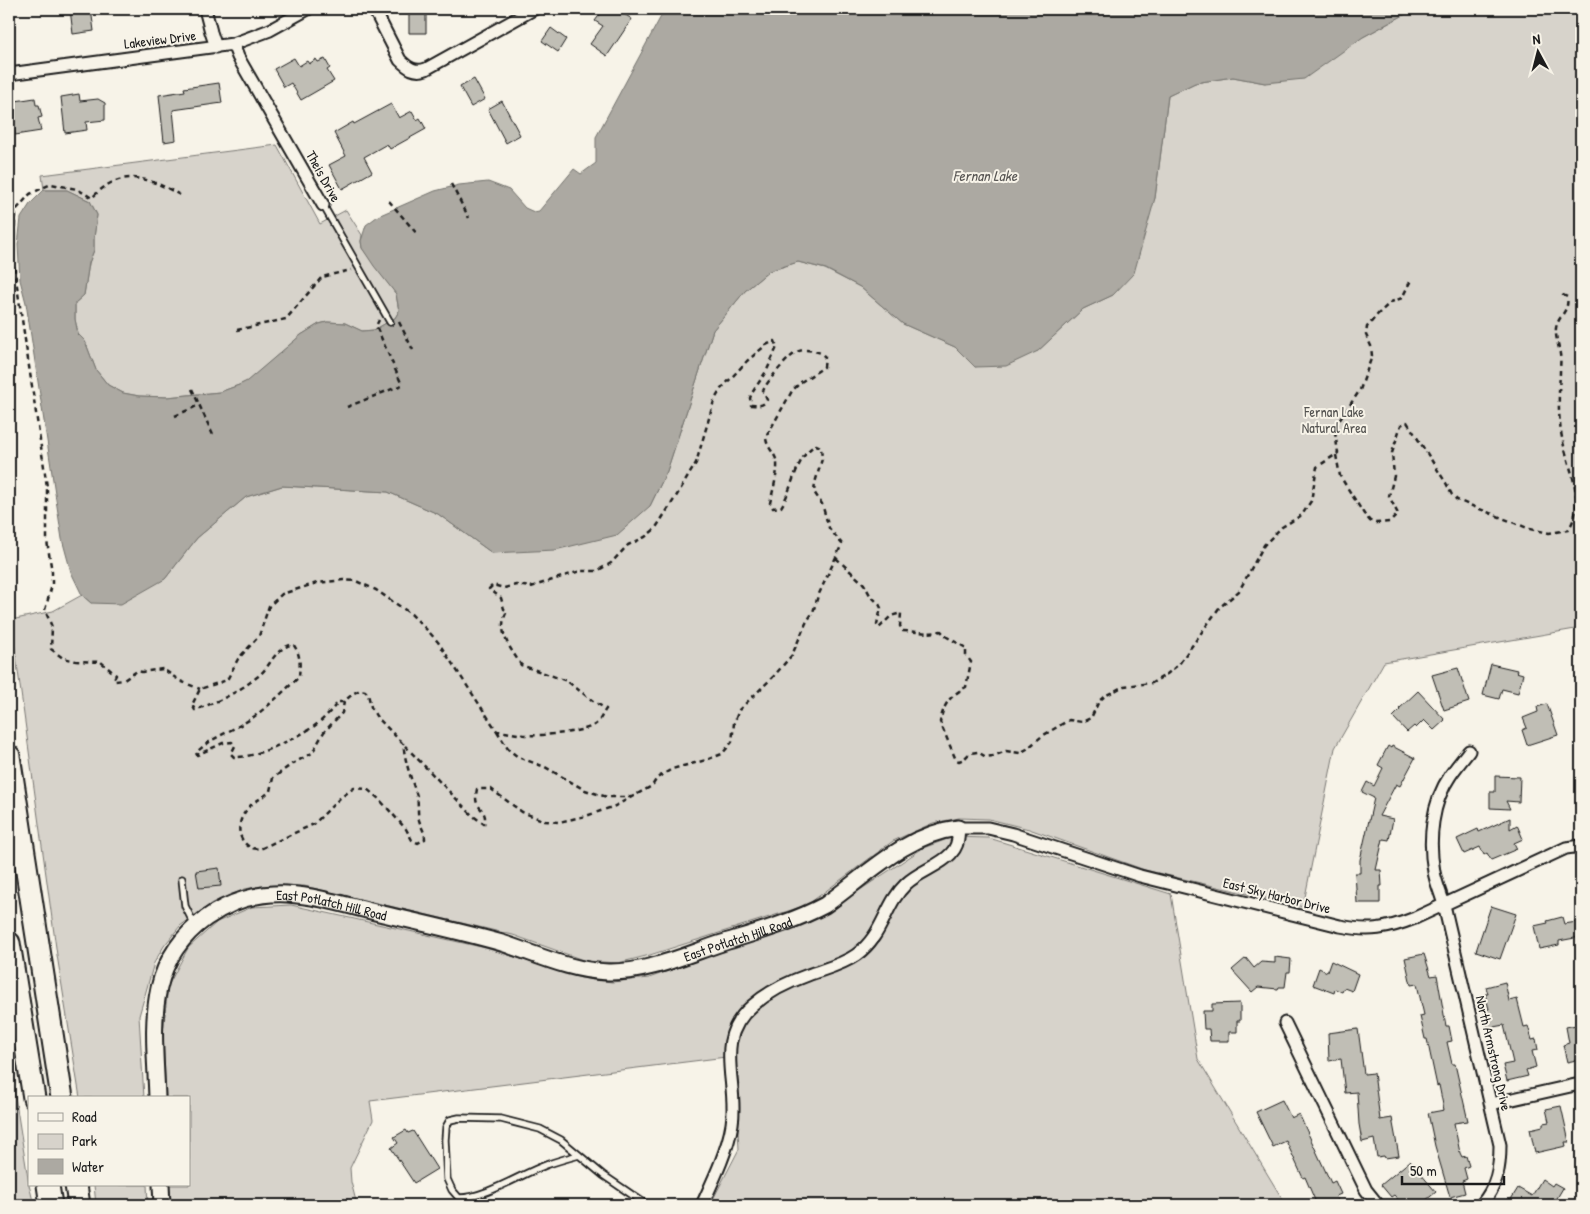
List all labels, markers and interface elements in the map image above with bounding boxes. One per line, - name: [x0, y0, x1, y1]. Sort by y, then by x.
- street label: Lakeview Drive: [123, 25, 198, 53]
- north arrow: [1512, 28, 1562, 78]
- text: N: [1531, 29, 1542, 48]
- street label: Theis Drive: [302, 147, 346, 206]
- water label: Fernan Lake: [953, 165, 1018, 186]
- park label: Fernan Lake Natural Area: [1302, 402, 1367, 437]
- street label: East Sky Harbor Drive: [1221, 872, 1333, 919]
- street label: East Potlatch Hill Road: [276, 884, 389, 924]
- street label: East Potlatch Hill Road: [681, 911, 795, 965]
- street label: North Armstrong Drive: [1471, 994, 1517, 1113]
- legend: [28, 1096, 190, 1186]
- text: Road: [72, 1106, 97, 1127]
- text: Park: [72, 1130, 97, 1151]
- scale bar: [1402, 1154, 1505, 1186]
- text: Water: [72, 1156, 104, 1177]
- text: 50 m: [1410, 1160, 1437, 1181]

